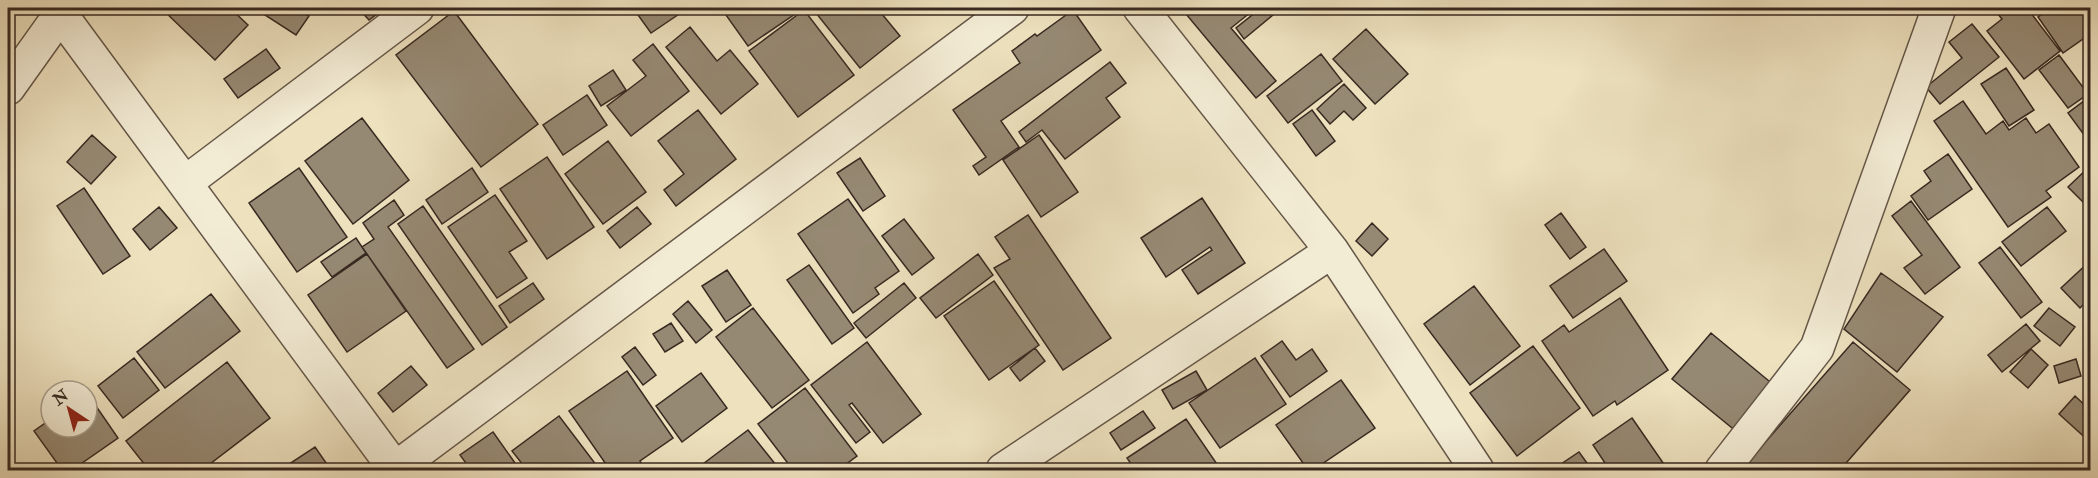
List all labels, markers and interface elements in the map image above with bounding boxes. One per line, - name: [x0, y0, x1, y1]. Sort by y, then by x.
- north arrow: [39, 379, 99, 439]
- text: N: [48, 385, 73, 411]

